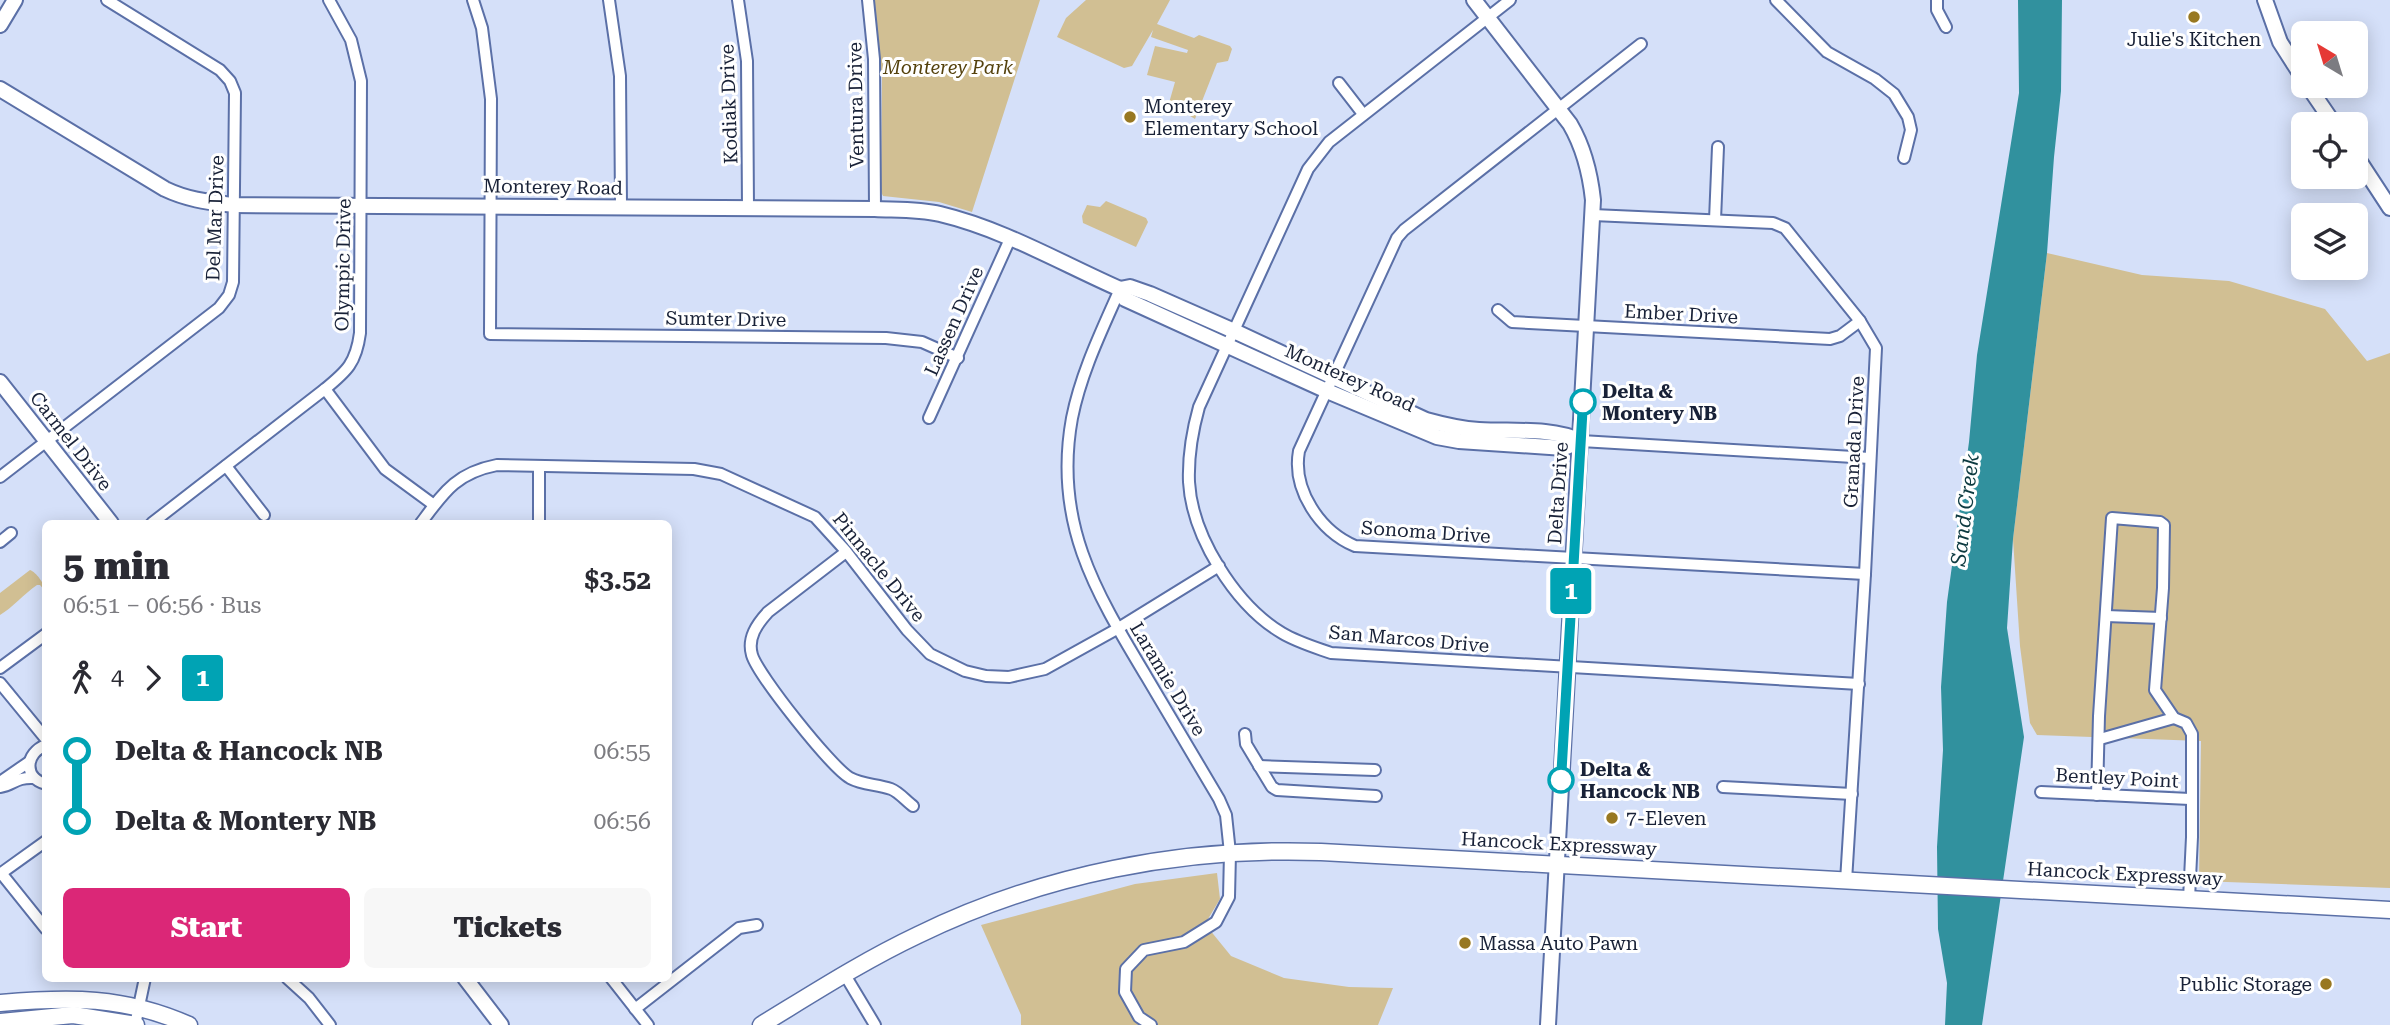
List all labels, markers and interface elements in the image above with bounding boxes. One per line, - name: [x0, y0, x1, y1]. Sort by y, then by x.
- marker: Julie's Kitchen: [2186, 9, 2202, 25]
- north arrow: [2291, 21, 2368, 98]
- map controls: [2291, 21, 2368, 280]
- place label: Julie's Kitchen: [2127, 28, 2261, 51]
- street label: Ventura Drive: [843, 42, 869, 168]
- street label: Kodiak Drive: [715, 44, 743, 164]
- park label: Monterey Park: [882, 56, 1014, 79]
- place label: Monterey Elementary School: [1144, 95, 1318, 140]
- marker: Monterey Elementary School: [1122, 109, 1138, 125]
- button: locate: [2291, 112, 2368, 189]
- street label: Del Mar Drive: [201, 155, 229, 281]
- street label: Monterey Road: [483, 174, 623, 200]
- street label: Olympic Drive: [330, 198, 356, 332]
- button: layers: [2291, 203, 2368, 280]
- street label: Lassen Drive: [920, 263, 988, 379]
- street label: Ember Drive: [1623, 300, 1739, 328]
- street label: Sumter Drive: [666, 306, 786, 332]
- street label: Monterey Road: [1281, 339, 1419, 417]
- street label: Granada Drive: [1839, 375, 1869, 509]
- place label: Delta & Montery NB: [1602, 380, 1717, 425]
- street label: Carmel Drive: [25, 387, 117, 495]
- marker: Delta & Montery NB: [1570, 389, 1596, 415]
- street label: Delta Drive: [1543, 441, 1573, 545]
- water label: Sand Creek: [1946, 452, 1984, 568]
- street label: Pinnacle Drive: [828, 508, 930, 626]
- street label: Sonoma Drive: [1360, 516, 1492, 548]
- text: 5 min: [63, 544, 170, 588]
- text: $3.52: [585, 565, 651, 595]
- line badge: 1: [1548, 568, 1594, 614]
- text: 1: [1564, 577, 1578, 605]
- text: 06:51 – 06:56 · Bus: [63, 592, 261, 619]
- street label: Laramie Drive: [1125, 618, 1211, 740]
- street label: San Marcos Drive: [1328, 621, 1490, 657]
- icon: walk: [63, 659, 101, 697]
- icon: forward: [134, 659, 172, 697]
- text: 4: [111, 664, 124, 691]
- text: 1: [196, 664, 209, 692]
- text: Delta & Hancock NB: [115, 736, 383, 766]
- text: 06:55: [594, 738, 651, 765]
- place label: Delta & Hancock NB: [1580, 758, 1700, 803]
- street label: Bentley Point: [2055, 763, 2179, 793]
- marker: Delta & Hancock NB: [1548, 767, 1574, 793]
- text: Delta & Montery NB: [115, 806, 376, 836]
- place label: 7-Eleven: [1626, 807, 1707, 830]
- text: 06:56: [594, 808, 651, 835]
- marker: 7-Eleven: [1604, 810, 1620, 826]
- street label: Hancock Expressway: [1461, 827, 1658, 861]
- street label: Hancock Expressway: [2027, 857, 2224, 891]
- button: Start: [63, 888, 350, 968]
- button: Tickets: [364, 888, 651, 968]
- place label: Massa Auto Pawn: [1479, 932, 1638, 955]
- marker: Massa Auto Pawn: [1457, 935, 1473, 951]
- place label: Public Storage: [2179, 973, 2312, 996]
- marker: Public Storage: [2318, 976, 2334, 992]

